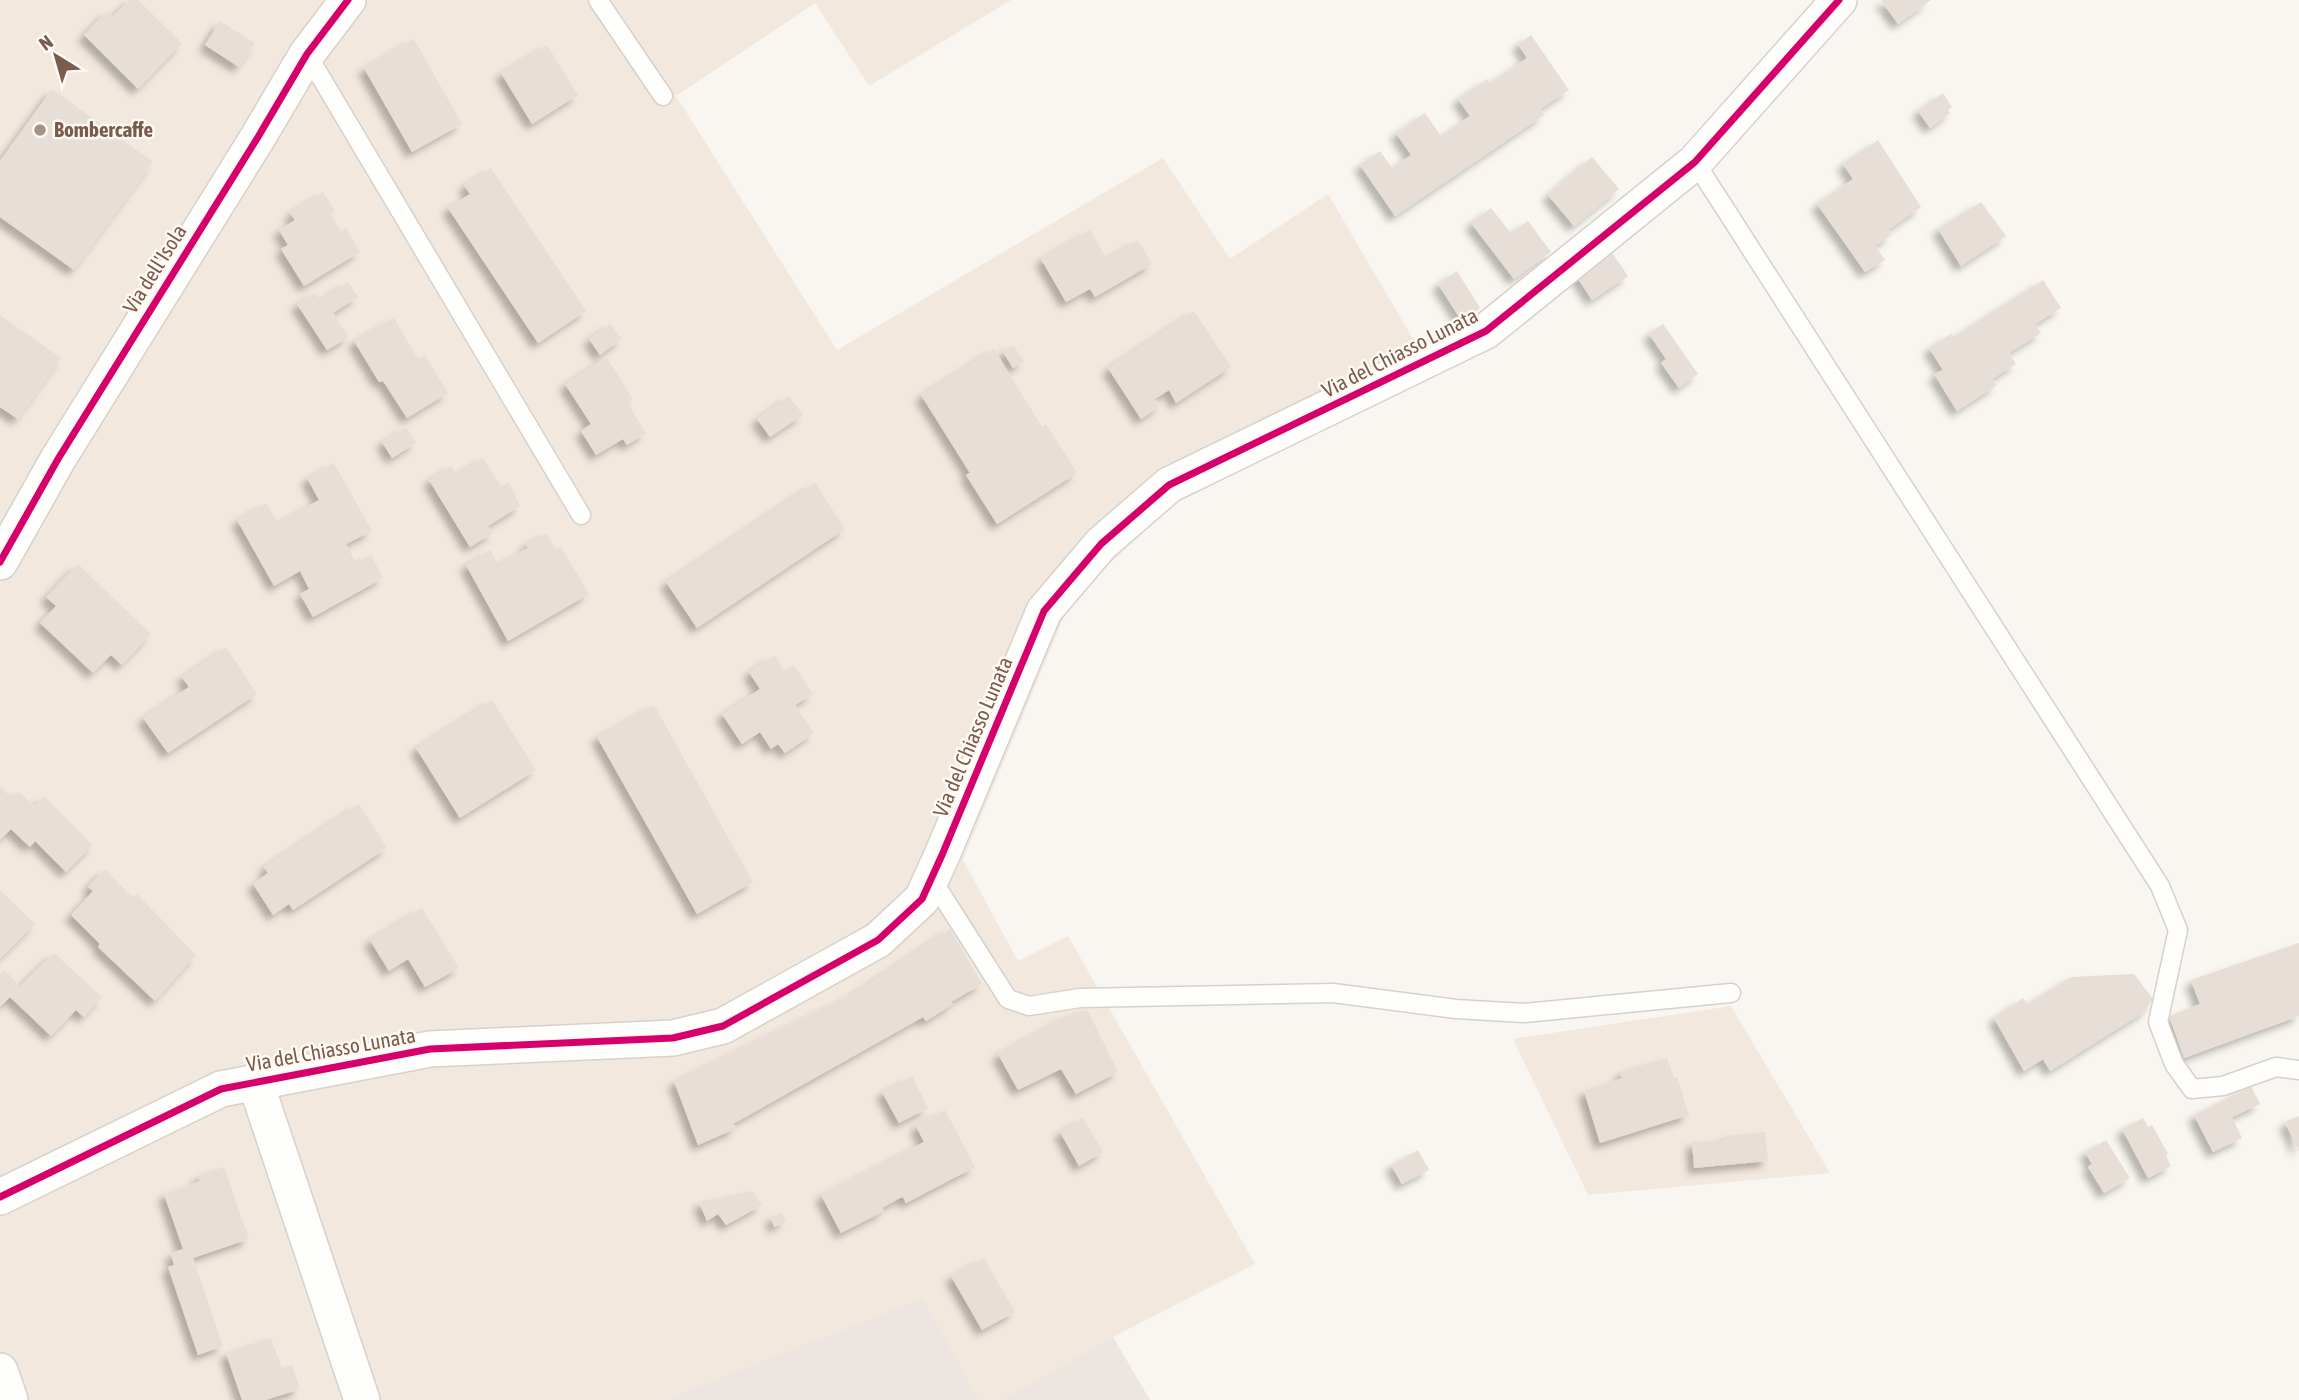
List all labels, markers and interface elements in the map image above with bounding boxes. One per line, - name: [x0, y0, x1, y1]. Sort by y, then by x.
- north arrow: [21, 21, 91, 91]
- text: N: [35, 30, 57, 55]
- place label: Bombercaffe: [54, 117, 153, 141]
- marker: Bombercaffe: [32, 122, 48, 138]
- street label: Via dell'Isola: [118, 220, 191, 317]
- street label: Via del Chiasso Lunata: [1318, 302, 1481, 402]
- street label: Via del Chiasso Lunata: [928, 653, 1017, 820]
- street label: Via del Chiasso Lunata: [244, 1022, 417, 1076]

